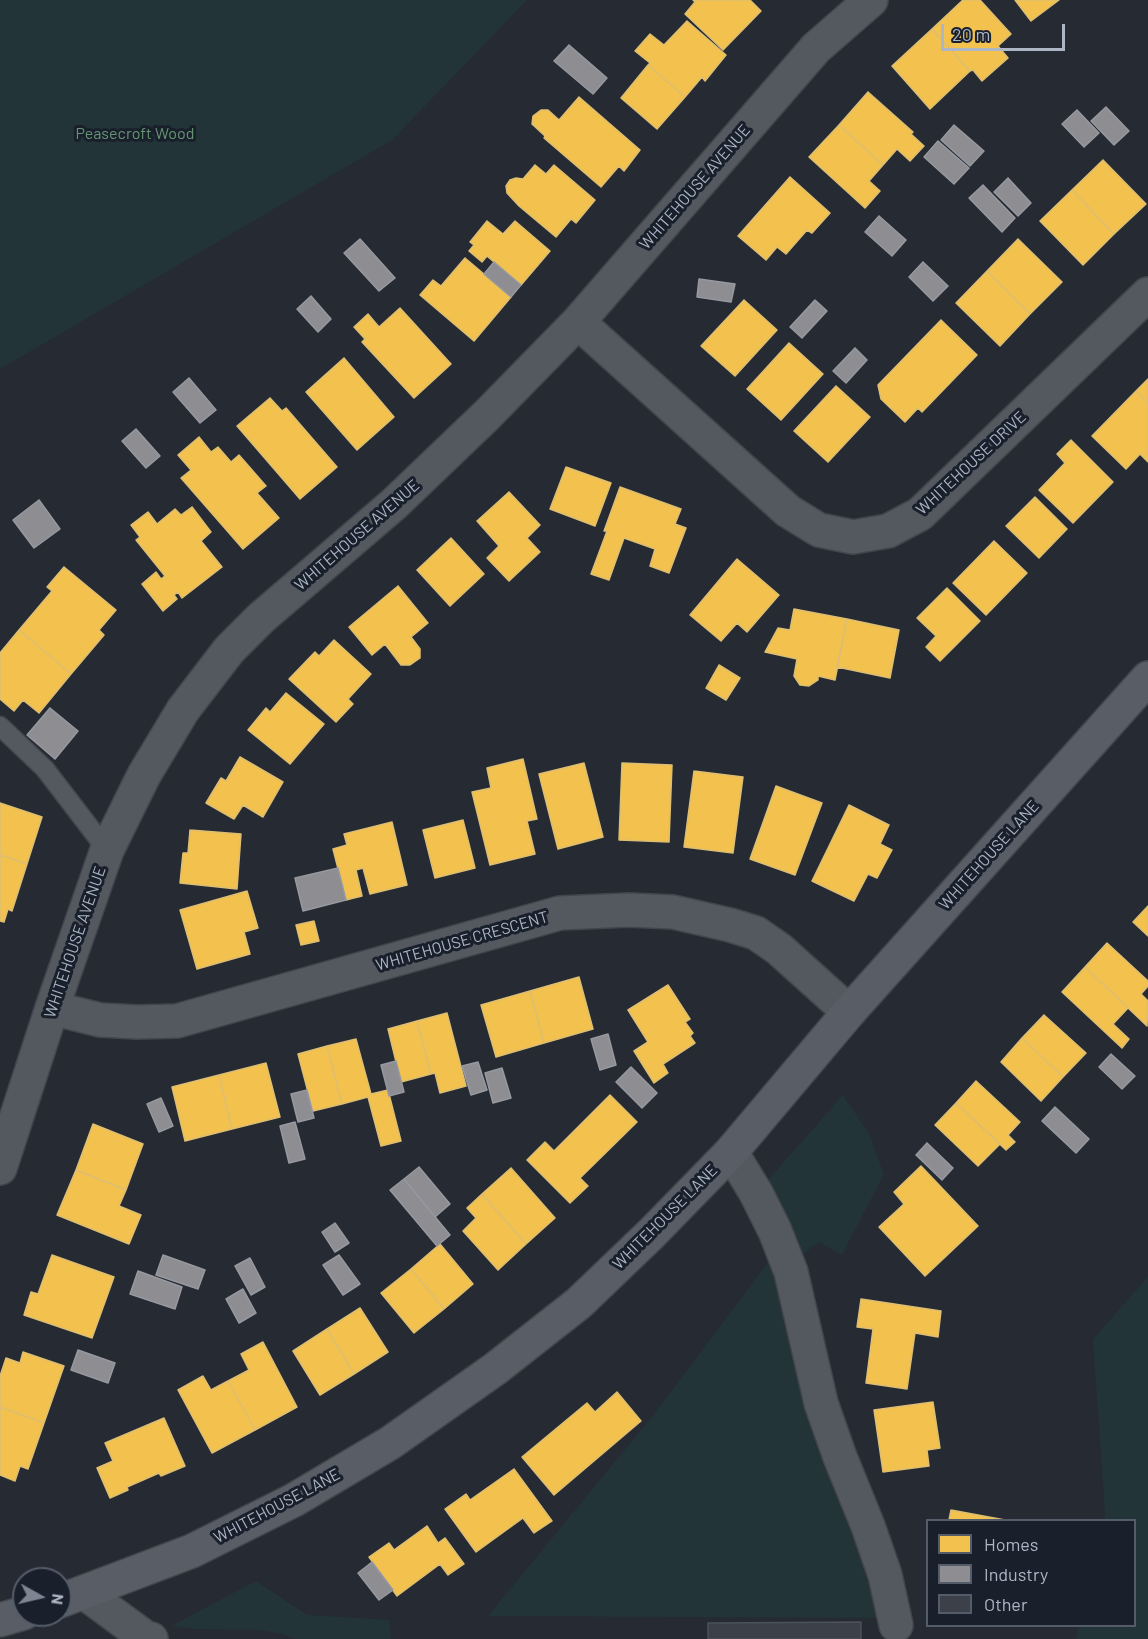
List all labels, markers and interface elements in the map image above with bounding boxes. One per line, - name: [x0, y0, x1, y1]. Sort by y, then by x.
- scale bar: [944, 12, 1068, 50]
- text: 20 m: [952, 23, 990, 45]
- street label: WHITEHOUSE AVENUE: [636, 121, 754, 253]
- park label: Peasecroft Wood: [76, 124, 194, 144]
- street label: WHITEHOUSE DRIVE: [912, 407, 1030, 519]
- street label: WHITEHOUSE AVENUE: [291, 476, 423, 594]
- street label: WHITEHOUSE LANE: [935, 796, 1043, 914]
- street label: WHITEHOUSE AVENUE: [40, 864, 110, 1020]
- street label: WHITEHOUSE CRESCENT: [374, 907, 550, 975]
- street label: WHITEHOUSE LANE: [609, 1161, 721, 1273]
- street label: WHITEHOUSE LANE: [211, 1465, 343, 1547]
- legend: [926, 1519, 1136, 1627]
- text: Homes: [984, 1533, 1038, 1555]
- text: Industry: [984, 1563, 1048, 1585]
- north arrow: [12, 1567, 72, 1627]
- text: N: [48, 1593, 68, 1606]
- text: Other: [984, 1593, 1027, 1615]

